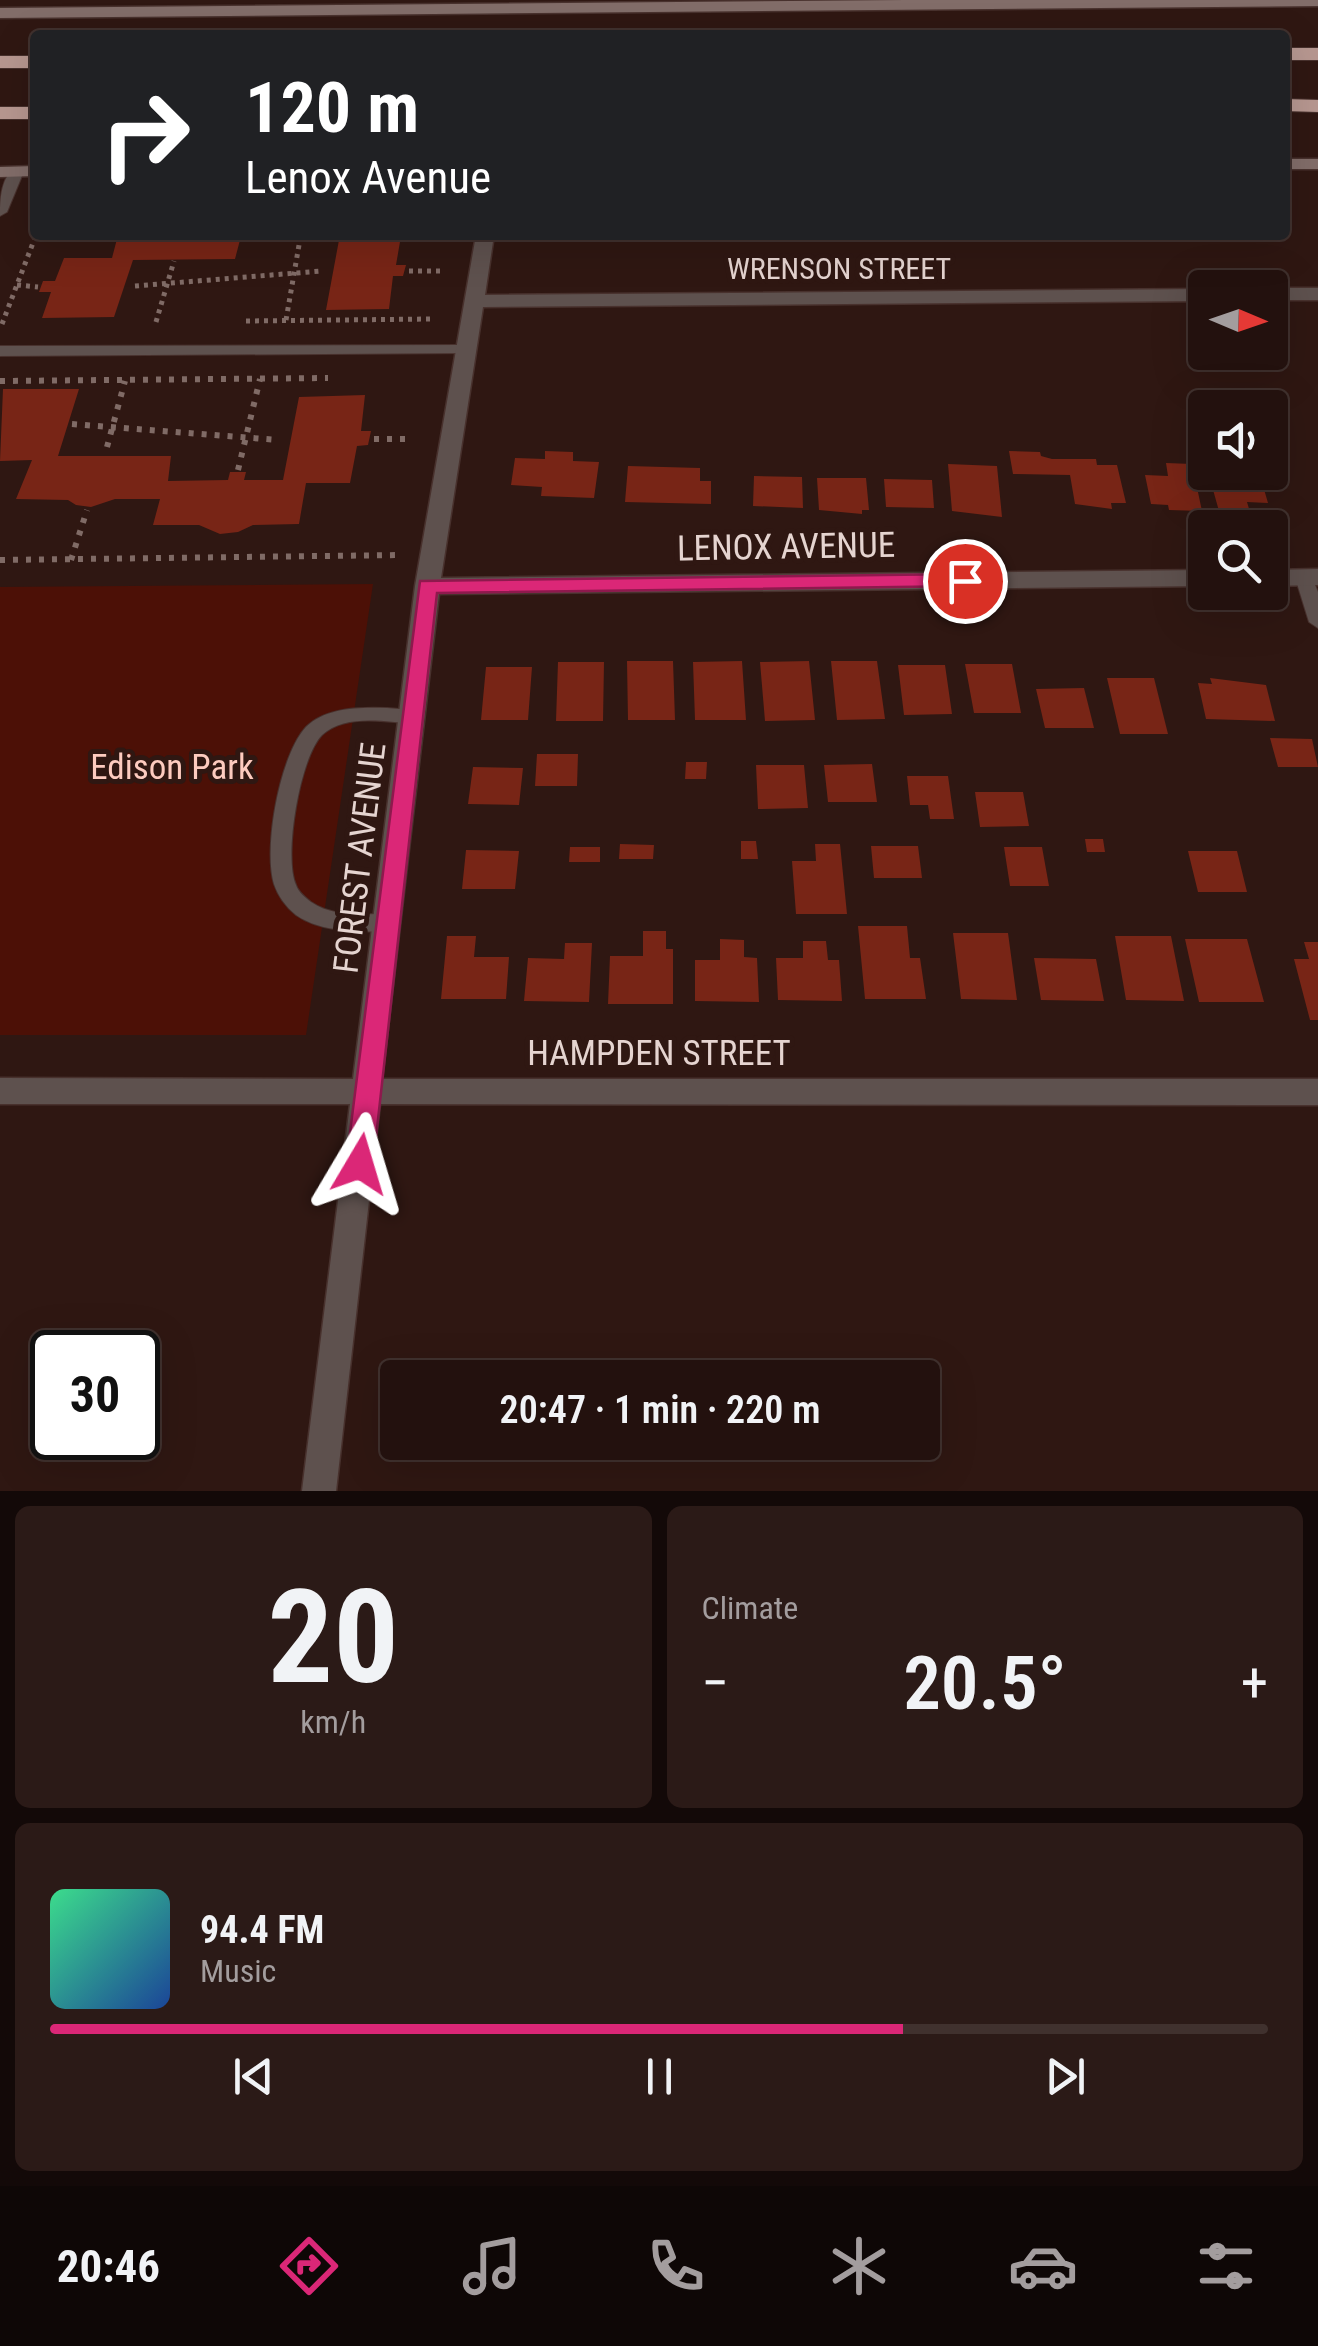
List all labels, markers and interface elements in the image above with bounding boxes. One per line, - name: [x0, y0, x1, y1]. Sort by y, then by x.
- text: 120 m: [245, 67, 419, 149]
- icon: right: [80, 70, 210, 200]
- text: Lenox Avenue: [245, 151, 491, 204]
- street label: WRENSON STREET: [727, 251, 951, 286]
- north arrow: [1188, 270, 1288, 370]
- map controls: [1188, 270, 1288, 610]
- button: sound: [1188, 390, 1288, 490]
- button: search: [1188, 510, 1288, 610]
- street label: LENOX AVENUE: [677, 525, 895, 569]
- pin: [923, 539, 1008, 624]
- icon: arrive: [938, 554, 993, 609]
- street label: FOREST AVENUE: [326, 740, 394, 976]
- park label: Edison Park: [90, 747, 254, 788]
- street label: HAMPDEN STREET: [527, 1033, 791, 1074]
- position arrow: [308, 1112, 412, 1216]
- speed limit sign: 30: [30, 1330, 160, 1460]
- text: 20:47 · 1 min · 220 m: [500, 1388, 820, 1432]
- text: 20: [268, 1561, 399, 1714]
- text: Climate: [702, 1589, 798, 1627]
- text: 20.5°: [903, 1639, 1067, 1727]
- text: −: [702, 1651, 729, 1715]
- text: +: [1241, 1651, 1268, 1715]
- text: km/h: [300, 1703, 366, 1741]
- text: 94.4 FM: [200, 1908, 324, 1952]
- text: Music: [200, 1952, 276, 1990]
- icon: previous: [226, 2049, 281, 2104]
- icon: pause: [632, 2049, 687, 2104]
- icon: next: [1038, 2049, 1093, 2104]
- icon: directions: [274, 2231, 344, 2301]
- icon: music: [457, 2231, 527, 2301]
- icon: phone: [641, 2231, 711, 2301]
- icon: climate: [824, 2231, 894, 2301]
- icon: car: [1008, 2231, 1078, 2301]
- icon: filters: [1191, 2231, 1261, 2301]
- text: 20:46: [57, 2240, 160, 2293]

